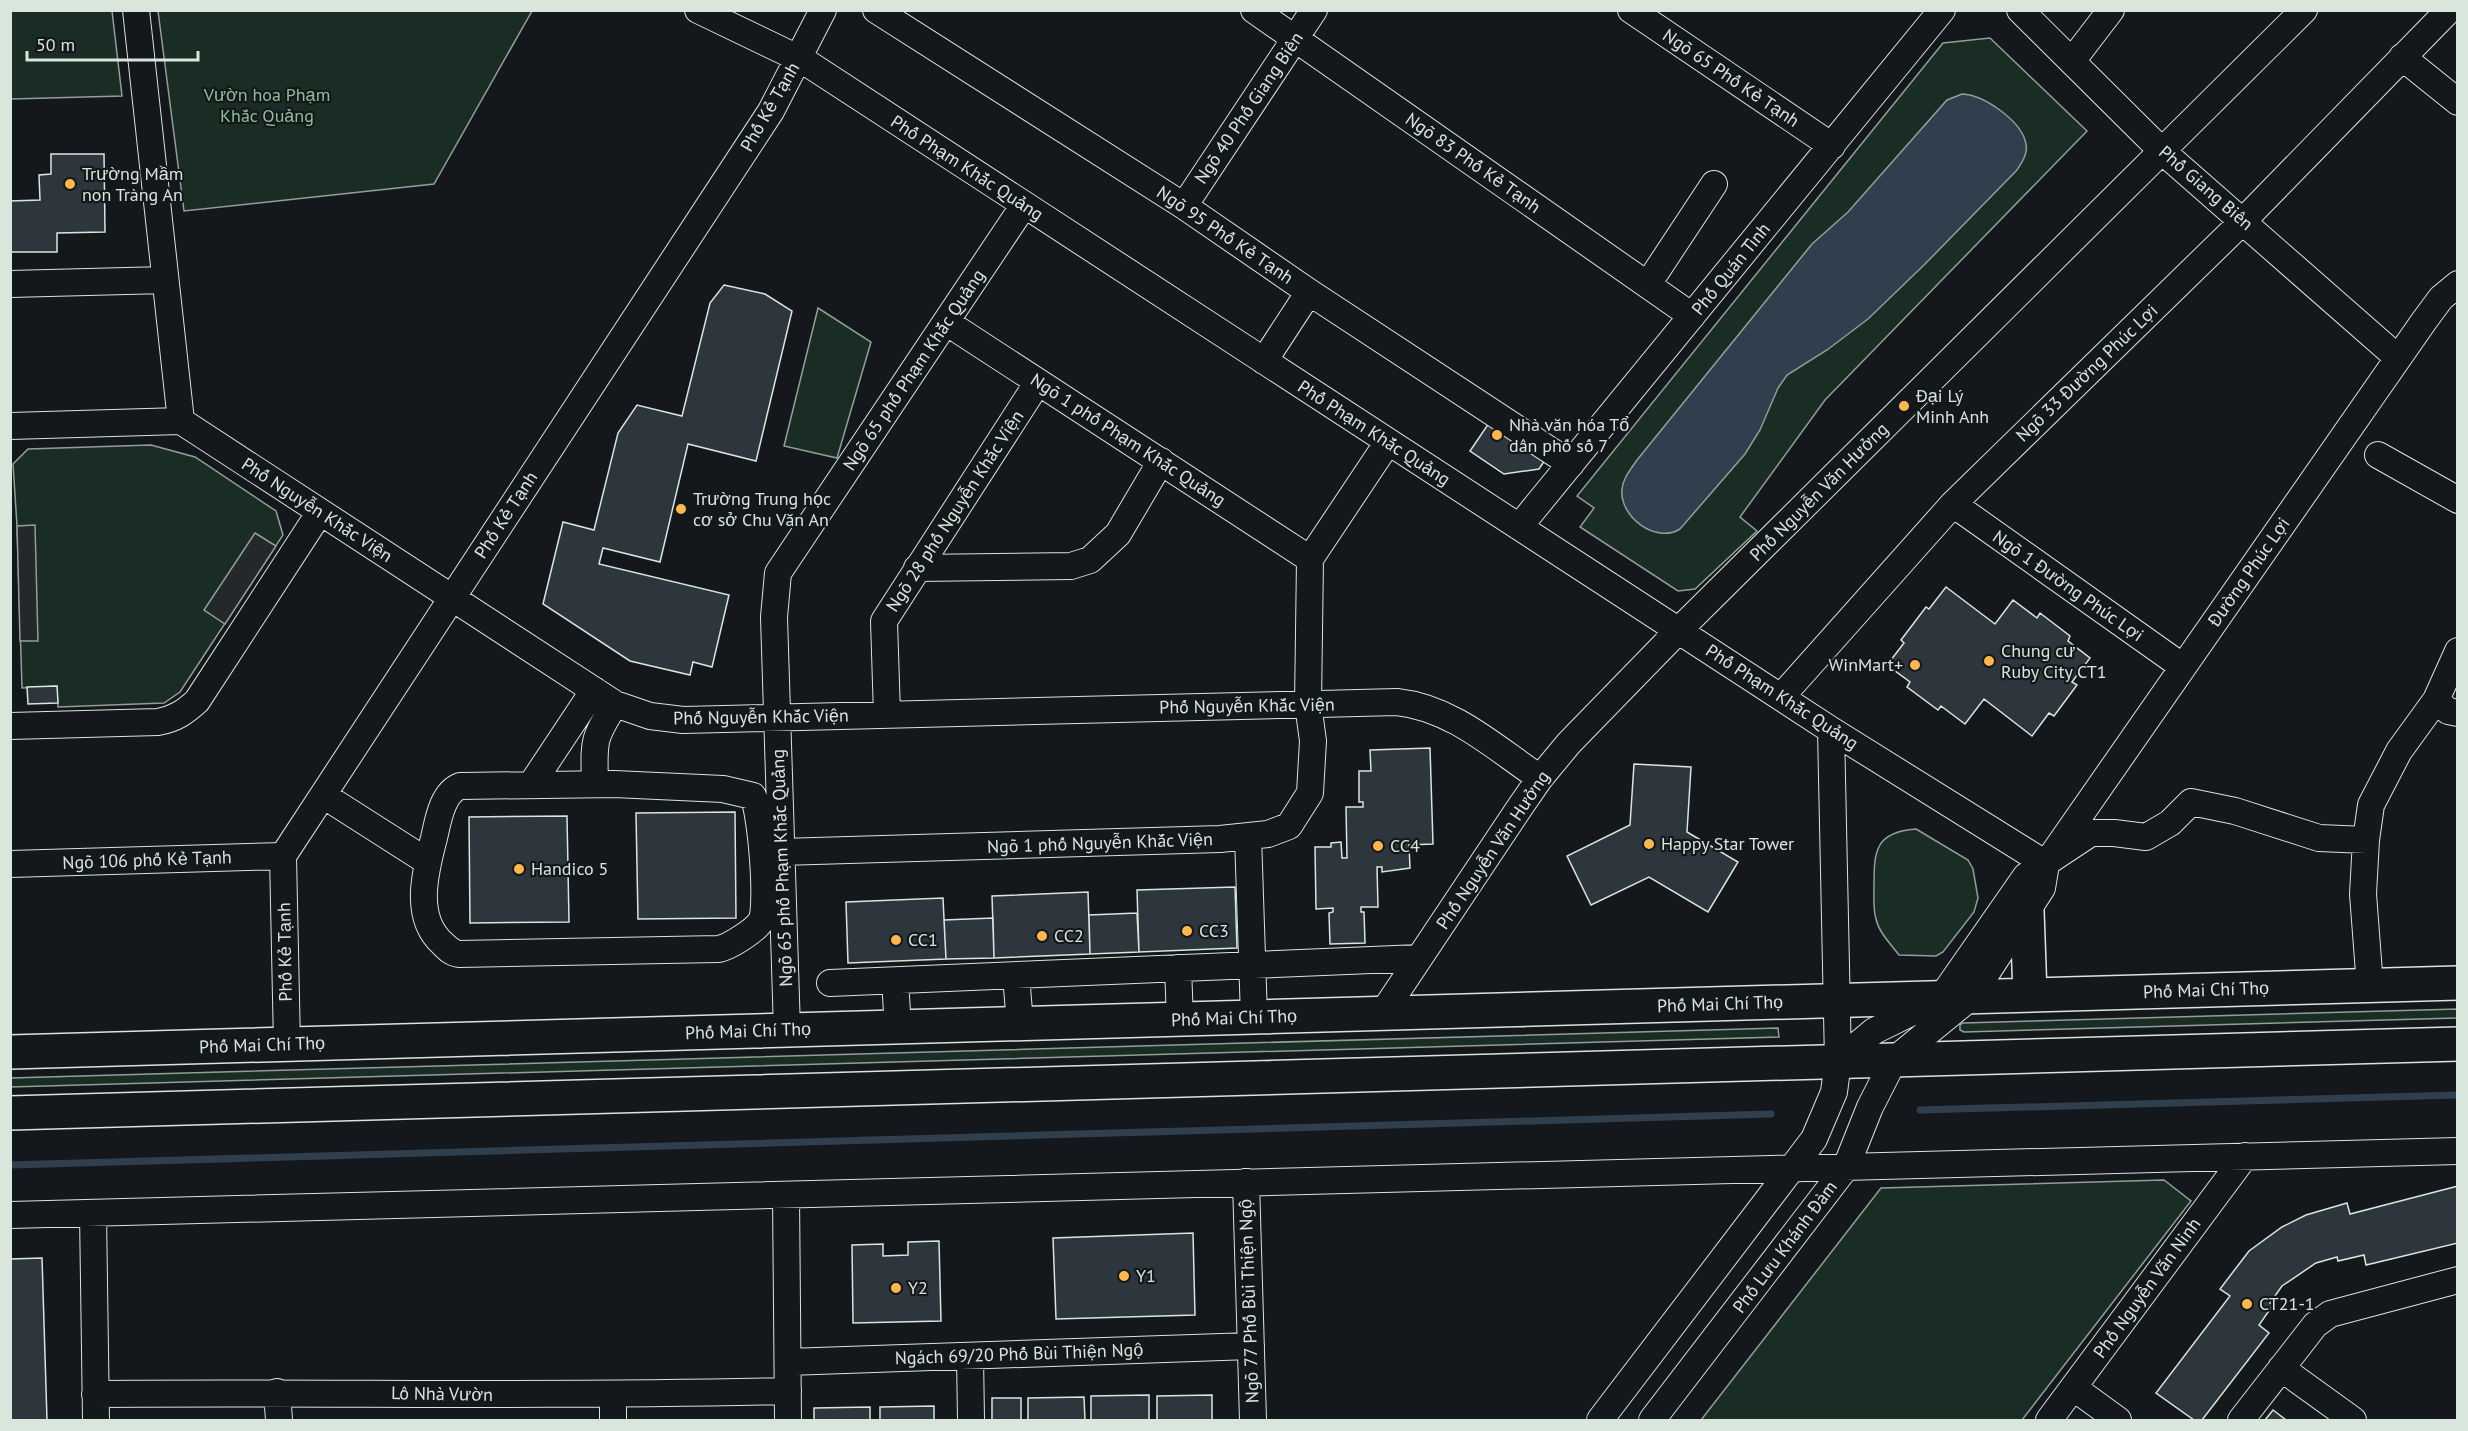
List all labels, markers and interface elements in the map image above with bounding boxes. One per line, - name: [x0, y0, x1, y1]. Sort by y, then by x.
- street label: Ngõ 65 Phố Kẻ Tạnh: [1659, 23, 1804, 132]
- scale bar: [27, 24, 198, 62]
- street label: Ngõ 40 Phố Giang Biên: [1189, 27, 1308, 188]
- text: 50 m: [36, 33, 75, 56]
- street label: Phố Kẻ Tạnh: [735, 58, 804, 155]
- park label: Vườn hoa Phạm Khắc Quảng: [203, 83, 330, 127]
- street label: Ngõ 83 Phố Kẻ Tạnh: [1401, 107, 1545, 218]
- street label: Phố Phạm Khắc Quảng: [887, 110, 1048, 226]
- street label: Phố Giang Biên: [2154, 140, 2258, 235]
- place label: Trường Mầm non Tràng An: [82, 162, 183, 206]
- marker: Trường Mầm non Tràng An: [63, 177, 77, 191]
- street label: Ngõ 95 Phố Kẻ Tạnh: [1153, 180, 1298, 289]
- street label: Phố Quán Tình: [1686, 218, 1775, 320]
- street label: Ngõ 65 phố Phạm Khắc Quảng: [838, 265, 990, 475]
- street label: Ngõ 33 Đường Phúc Lợi: [2011, 299, 2163, 446]
- street label: Ngõ 1 phố Phạm Khắc Quảng: [1026, 368, 1230, 511]
- street label: Phố Phạm Khắc Quảng: [1294, 375, 1455, 491]
- place label: Đại Lý Minh Anh: [1915, 384, 1989, 428]
- marker: Đại Lý Minh Anh: [1897, 399, 1911, 413]
- street label: Ngõ 28 phố Nguyễn Khắc Viện: [881, 406, 1028, 616]
- place label: Nhà văn hóa Tổ dân phố số 7: [1509, 413, 1629, 457]
- street label: Phố Nguyễn Văn Hưởng: [1744, 417, 1893, 566]
- marker: Nhà văn hóa Tổ dân phố số 7: [1490, 428, 1504, 442]
- street label: Phố Nguyễn Khắc Viện: [237, 452, 397, 567]
- street label: Phố Kẻ Tạnh: [469, 467, 542, 563]
- place label: Trường Trung học cơ sở Chu Văn An: [693, 487, 831, 531]
- marker: Trường Trung học cơ sở Chu Văn An: [674, 502, 688, 516]
- street label: Đường Phúc Lợi: [2202, 513, 2295, 632]
- street label: Ngõ 1 Đường Phúc Lợi: [1988, 525, 2148, 646]
- street label: Phố Phạm Khắc Quảng: [1702, 639, 1863, 755]
- place label: Chung cư Ruby City CT1: [2001, 639, 2107, 683]
- place label: WinMart+: [1828, 653, 1903, 676]
- marker: Chung cư Ruby City CT1: [1982, 654, 1996, 668]
- marker: WinMart+: [1908, 658, 1922, 672]
- street label: Phố Nguyễn Khắc Viện: [1159, 692, 1335, 719]
- street label: Phố Nguyễn Khắc Viện: [673, 703, 849, 730]
- street label: Ngõ 65 phố Phạm Khắc Quảng: [766, 749, 797, 987]
- street label: Phố Nguyễn Văn Hưởng: [1431, 766, 1554, 934]
- street label: Ngõ 1 phố Nguyễn Khắc Viện: [987, 827, 1213, 858]
- place label: Happy Star Tower: [1661, 832, 1794, 855]
- place label: CC4: [1390, 834, 1420, 857]
- marker: Happy Star Tower: [1642, 837, 1656, 851]
- marker: CC4: [1371, 839, 1385, 853]
- street label: Ngõ 106 phố Kẻ Tạnh: [62, 845, 232, 874]
- place label: Handico 5: [531, 857, 608, 880]
- marker: Handico 5: [512, 862, 526, 876]
- street label: Phố Kẻ Tạnh: [272, 902, 297, 1002]
- place label: CC3: [1199, 919, 1229, 942]
- place label: CC2: [1054, 924, 1084, 947]
- marker: CC3: [1180, 924, 1194, 938]
- place label: CC1: [908, 928, 938, 951]
- marker: CC2: [1035, 929, 1049, 943]
- marker: CC1: [889, 933, 903, 947]
- street label: Phố Mai Chí Thọ: [2143, 976, 2269, 1003]
- street label: Phố Mai Chí Thọ: [1657, 990, 1783, 1017]
- street label: Phố Mai Chí Thọ: [1171, 1004, 1297, 1031]
- street label: Phố Mai Chí Thọ: [685, 1017, 811, 1044]
- street label: Phố Mai Chí Thọ: [199, 1031, 325, 1058]
- street label: Phố Lưu Khánh Đàm: [1727, 1176, 1842, 1317]
- street label: Ngõ 77 Phố Bùi Thiện Ngộ: [1233, 1198, 1264, 1404]
- street label: Phố Nguyễn Văn Ninh: [2088, 1213, 2205, 1362]
- place label: Y1: [1136, 1264, 1156, 1287]
- marker: Y1: [1117, 1269, 1131, 1283]
- place label: Y2: [908, 1276, 928, 1299]
- marker: Y2: [889, 1281, 903, 1295]
- place label: CT21-1: [2259, 1292, 2315, 1315]
- marker: CT21-1: [2240, 1297, 2254, 1311]
- street label: Ngách 69/20 Phố Bùi Thiện Ngộ: [894, 1338, 1144, 1369]
- street label: Lô Nhà Vườn: [391, 1381, 493, 1406]

